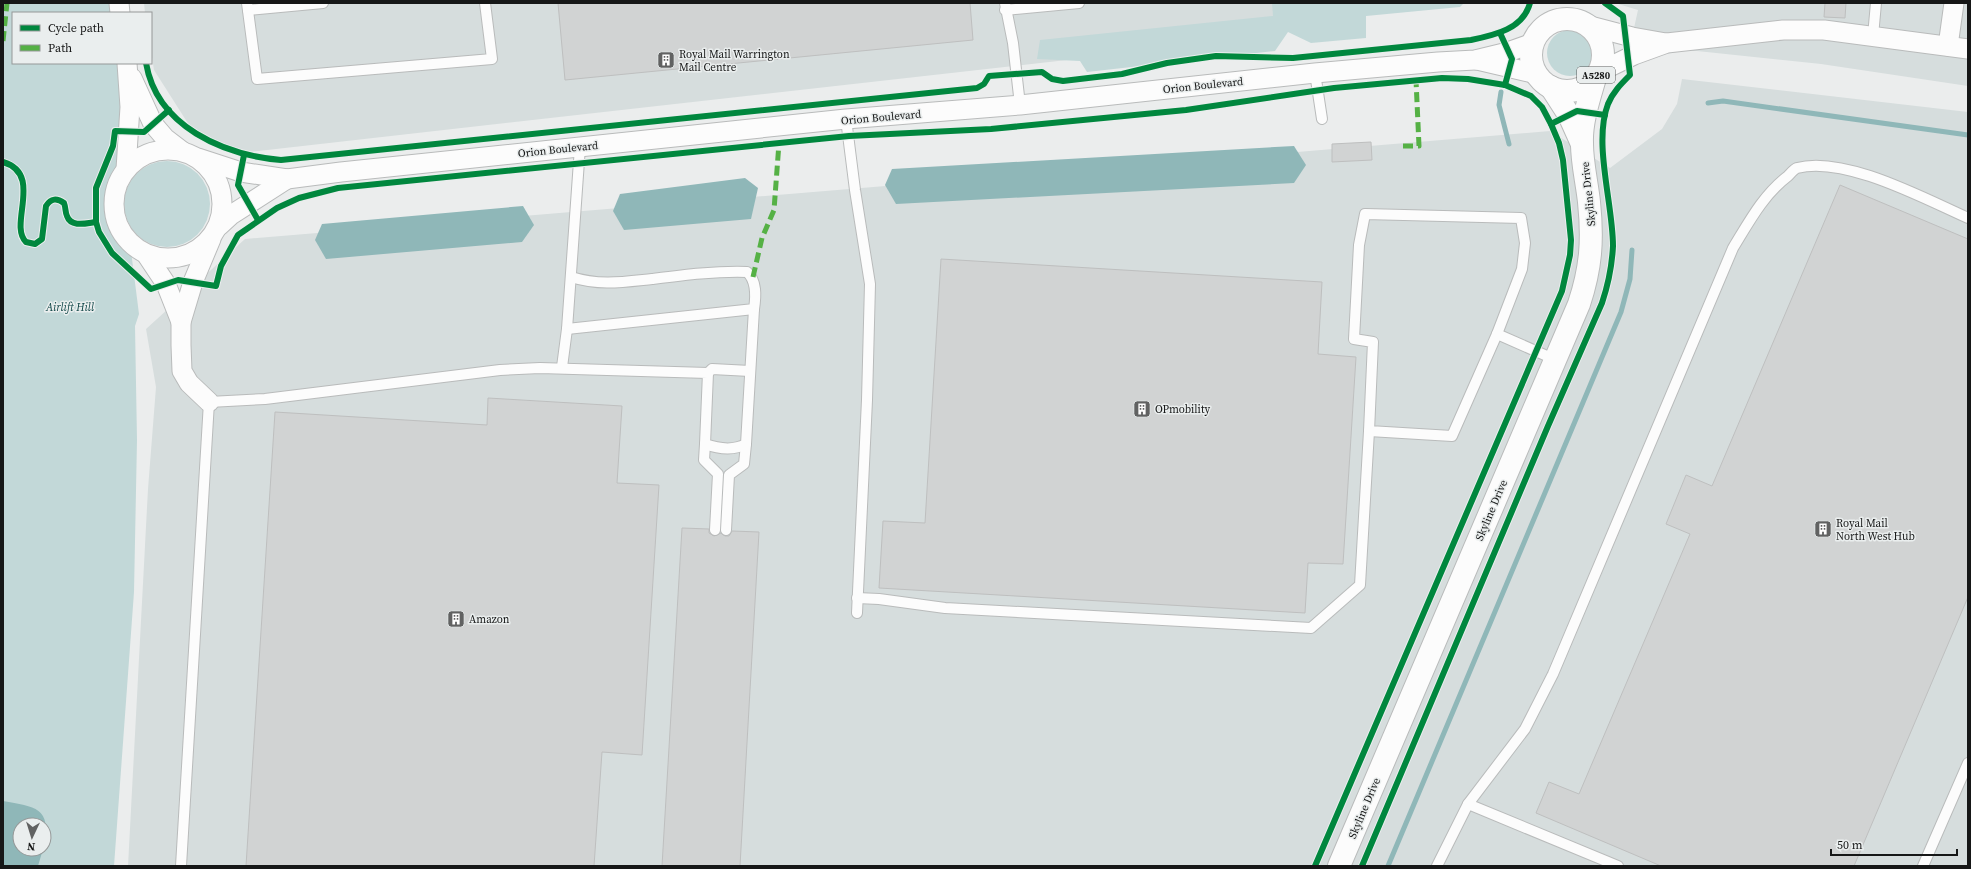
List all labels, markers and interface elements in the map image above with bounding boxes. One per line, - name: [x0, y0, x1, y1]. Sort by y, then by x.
- legend: [12, 12, 152, 64]
- text: Cycle path: [48, 20, 104, 36]
- text: Path: [48, 40, 72, 56]
- place label: Royal Mail Warrington Mail Centre: [679, 47, 790, 75]
- building icon: Royal Mail Warrington Mail Centre: [656, 50, 676, 70]
- road number: A5280: [1577, 67, 1615, 83]
- street label: Orion Boulevard: [1162, 74, 1245, 97]
- street label: Orion Boulevard: [840, 106, 923, 128]
- street label: Orion Boulevard: [517, 138, 600, 161]
- street label: Skyline Drive: [1578, 161, 1599, 227]
- park label: Airlift Hill: [45, 300, 95, 315]
- building icon: OPmobility: [1132, 399, 1152, 419]
- place label: OPmobility: [1155, 402, 1210, 417]
- street label: Skyline Drive: [1472, 477, 1511, 543]
- place label: Royal Mail North West Hub: [1836, 516, 1915, 544]
- building icon: Royal Mail North West Hub: [1813, 519, 1833, 539]
- building icon: Amazon: [446, 609, 466, 629]
- place label: Amazon: [469, 612, 510, 627]
- street label: Skyline Drive: [1345, 775, 1384, 841]
- north arrow: [12, 817, 52, 857]
- scale bar: [1831, 831, 1957, 857]
- text: 50 m: [1837, 837, 1863, 853]
- text: N: [27, 839, 36, 854]

